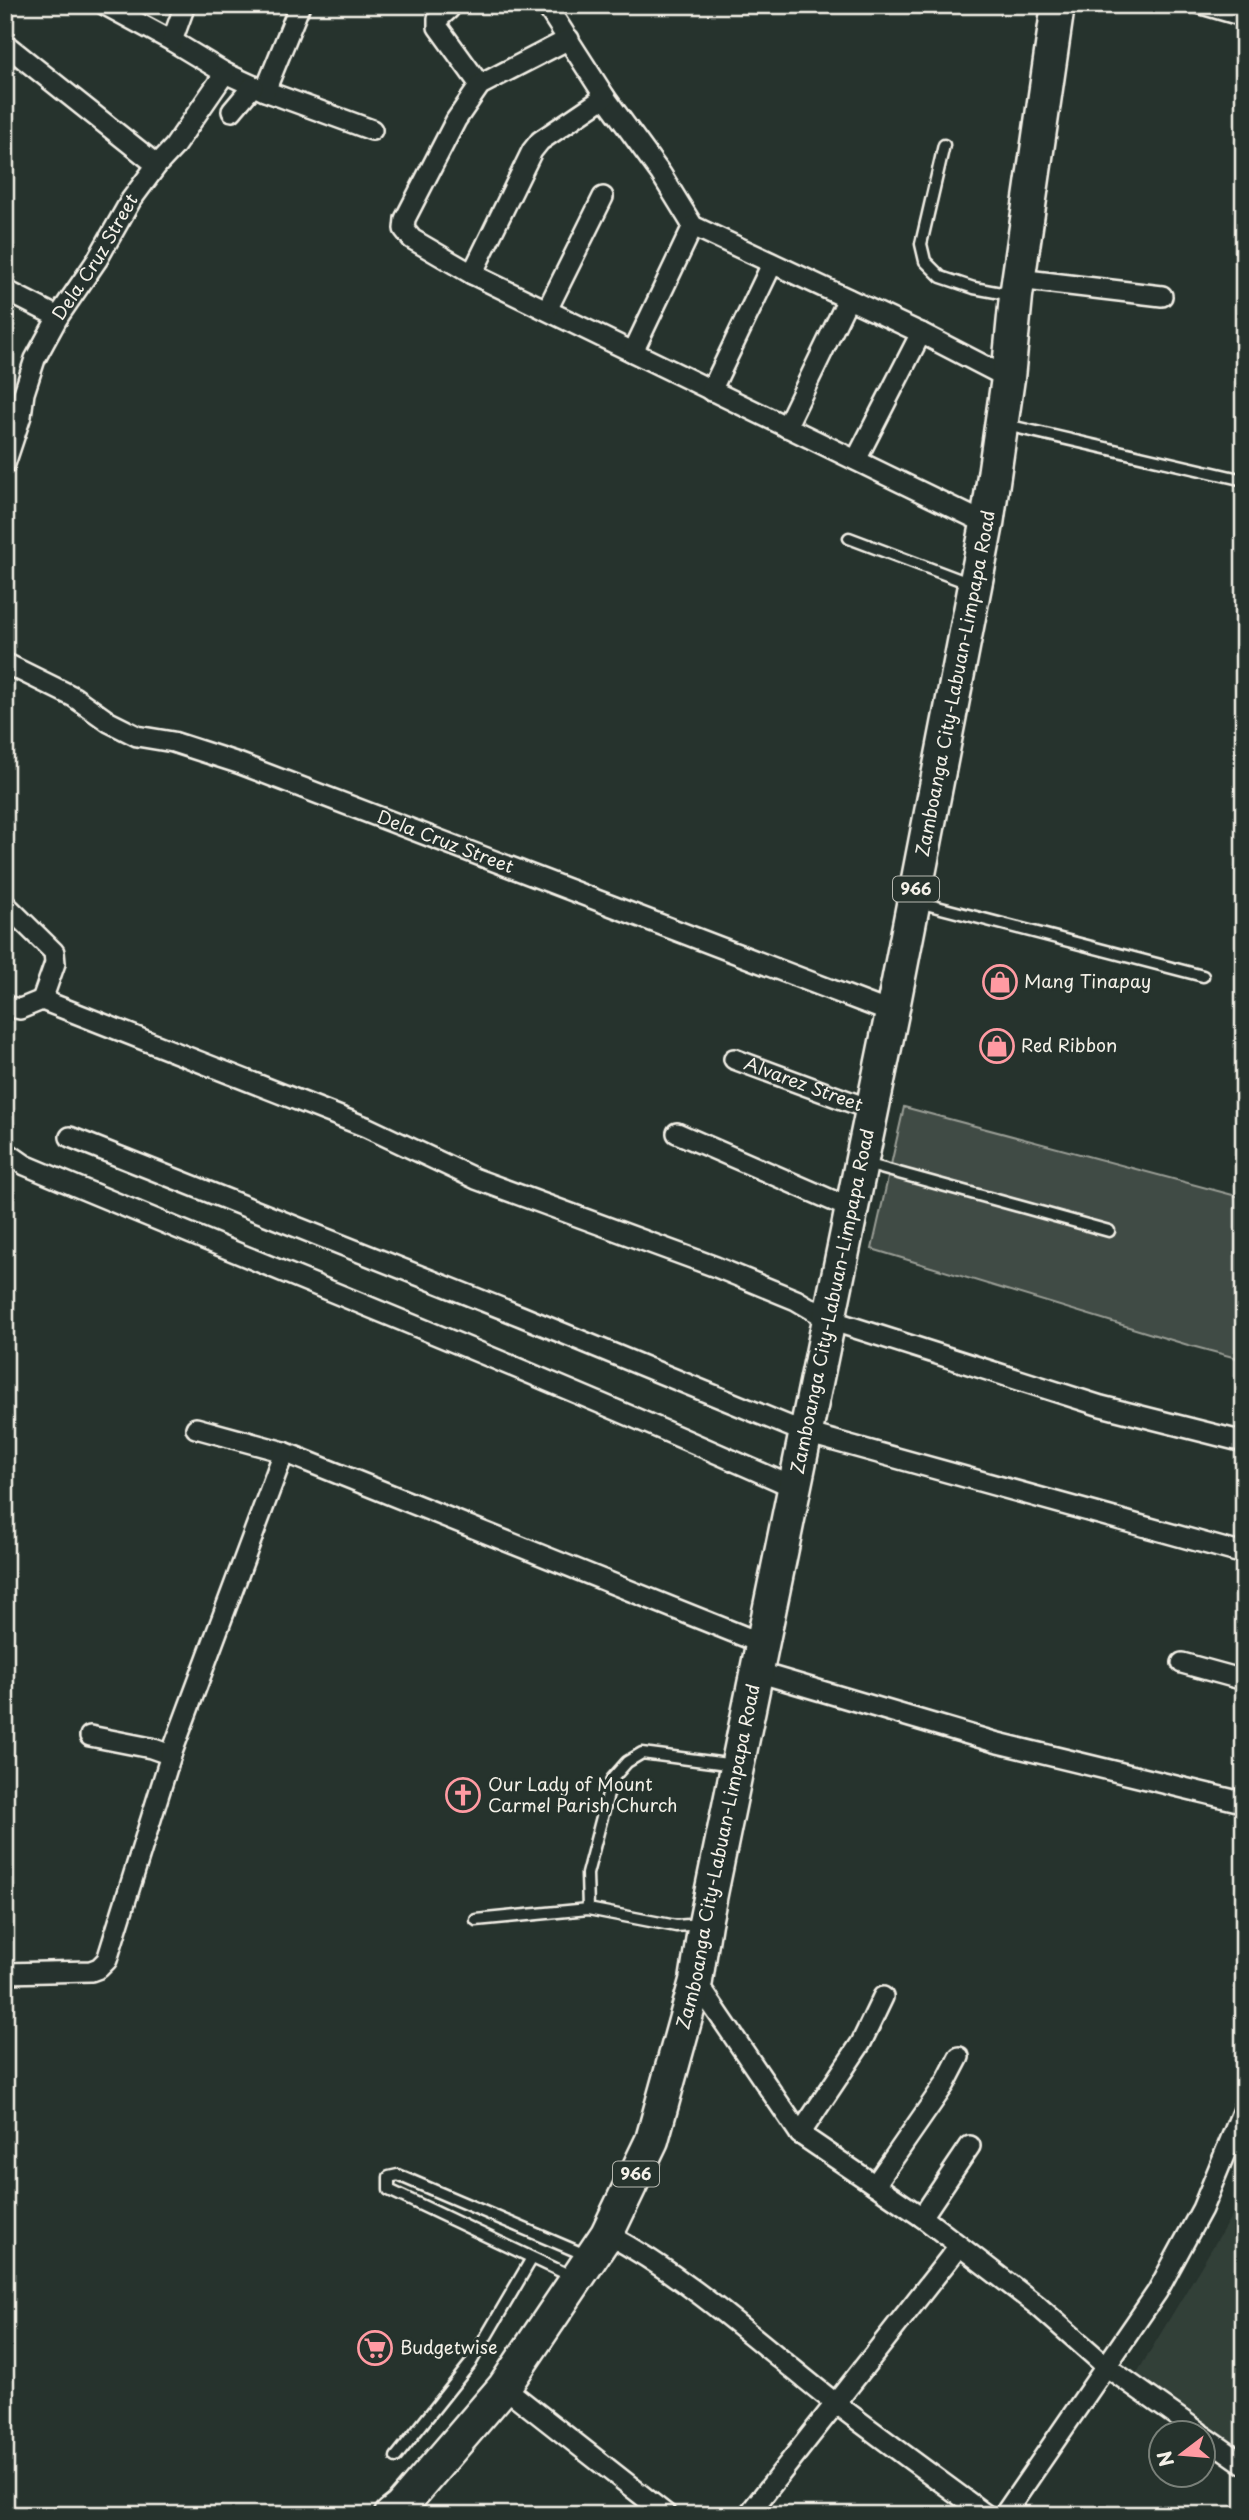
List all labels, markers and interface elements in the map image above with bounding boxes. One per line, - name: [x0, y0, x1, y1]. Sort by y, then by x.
- street label: Dela Cruz Street: [45, 187, 144, 325]
- street label: Zamboanga City-Labuan-Limpapa Road: [908, 508, 1001, 859]
- street label: Dela Cruz Street: [374, 802, 518, 879]
- road number: 966: [893, 876, 939, 902]
- shop icon: Mang Tinapay: [981, 963, 1019, 1001]
- place label: Mang Tinapay: [1024, 967, 1151, 994]
- shop icon: Red Ribbon: [978, 1027, 1016, 1065]
- place label: Red Ribbon: [1021, 1031, 1117, 1058]
- street label: Alvarez Street: [741, 1049, 867, 1118]
- street label: Zamboanga City-Labuan-Limpapa Road: [783, 1126, 880, 1476]
- street label: Zamboanga City-Labuan-Limpapa Road: [668, 1681, 766, 2032]
- place label: Our Lady of Mount Carmel Parish Church: [488, 1770, 678, 1818]
- church icon: Our Lady of Mount Carmel Parish Church: [444, 1776, 482, 1814]
- road number: 966: [613, 2162, 659, 2186]
- supermarket icon: Budgetwise: [356, 2329, 394, 2367]
- place label: Budgetwise: [400, 2333, 498, 2360]
- north arrow: [1148, 2418, 1218, 2488]
- text: N: [1149, 2448, 1180, 2470]

